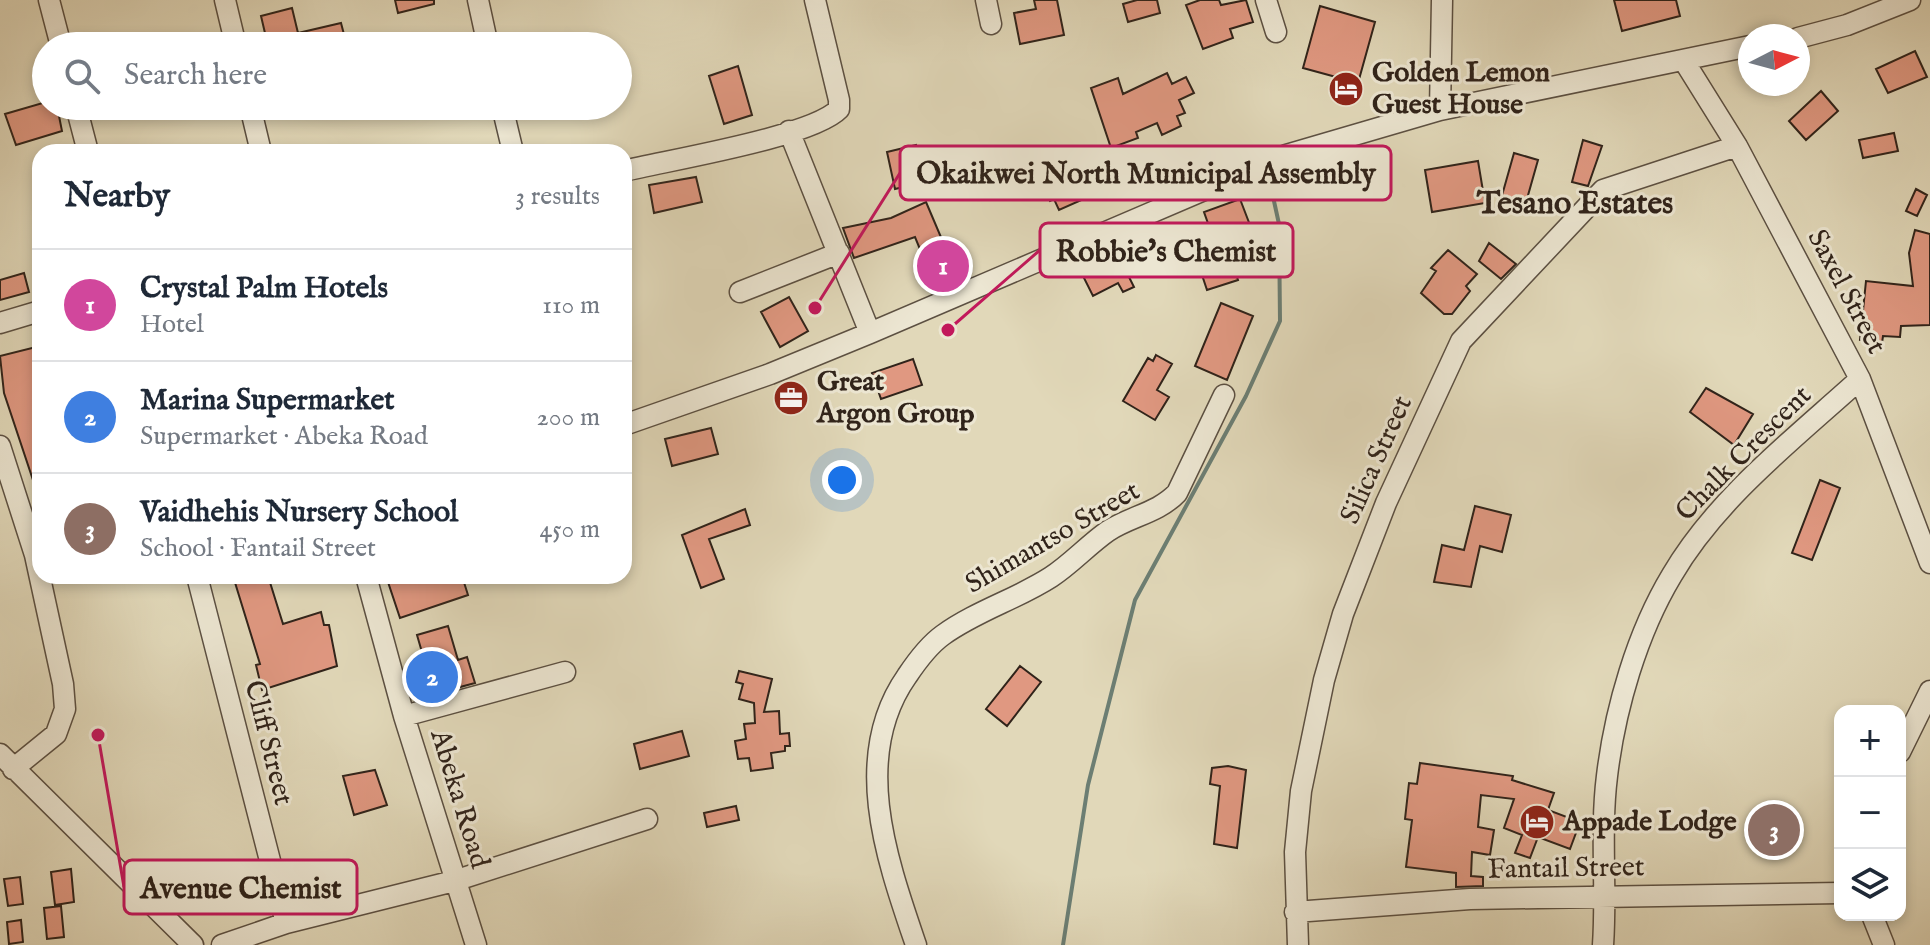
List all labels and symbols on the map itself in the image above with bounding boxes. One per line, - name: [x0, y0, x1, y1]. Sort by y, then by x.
- north arrow: [1738, 24, 1810, 96]
- place label: Golden Lemon Guest House: [1372, 56, 1550, 123]
- hotel icon: Golden Lemon Guest House: [1327, 70, 1365, 108]
- callout: Okaikwei North Municipal Assembly: [900, 146, 1391, 200]
- text: Okaikwei North Municipal Assembly: [916, 156, 1377, 194]
- district label: Tesano Estates: [1476, 184, 1673, 225]
- callout: Robbie's Chemist: [1040, 223, 1293, 277]
- street label: Saxel Street: [1799, 224, 1894, 361]
- text: Robbie's Chemist: [1056, 234, 1277, 272]
- pin: 1: [917, 236, 969, 296]
- place label: Great Argon Group: [816, 365, 975, 432]
- street label: Chalk Crescent: [1669, 378, 1820, 529]
- office icon: Great Argon Group: [772, 379, 810, 417]
- street label: Silica Street: [1333, 390, 1421, 530]
- your location: [822, 460, 862, 500]
- street label: Shimantso Street: [960, 474, 1147, 602]
- pin: 2: [406, 647, 458, 707]
- street label: Cliff Street: [236, 677, 300, 809]
- street label: Abeka Road: [421, 724, 497, 873]
- pin: 3: [1748, 800, 1800, 860]
- hotel icon: Appade Lodge: [1518, 803, 1556, 841]
- place label: Appade Lodge: [1562, 805, 1737, 840]
- street label: Fantail Street: [1487, 850, 1645, 888]
- callout: Avenue Chemist: [124, 860, 357, 914]
- text: Avenue Chemist: [139, 871, 342, 909]

